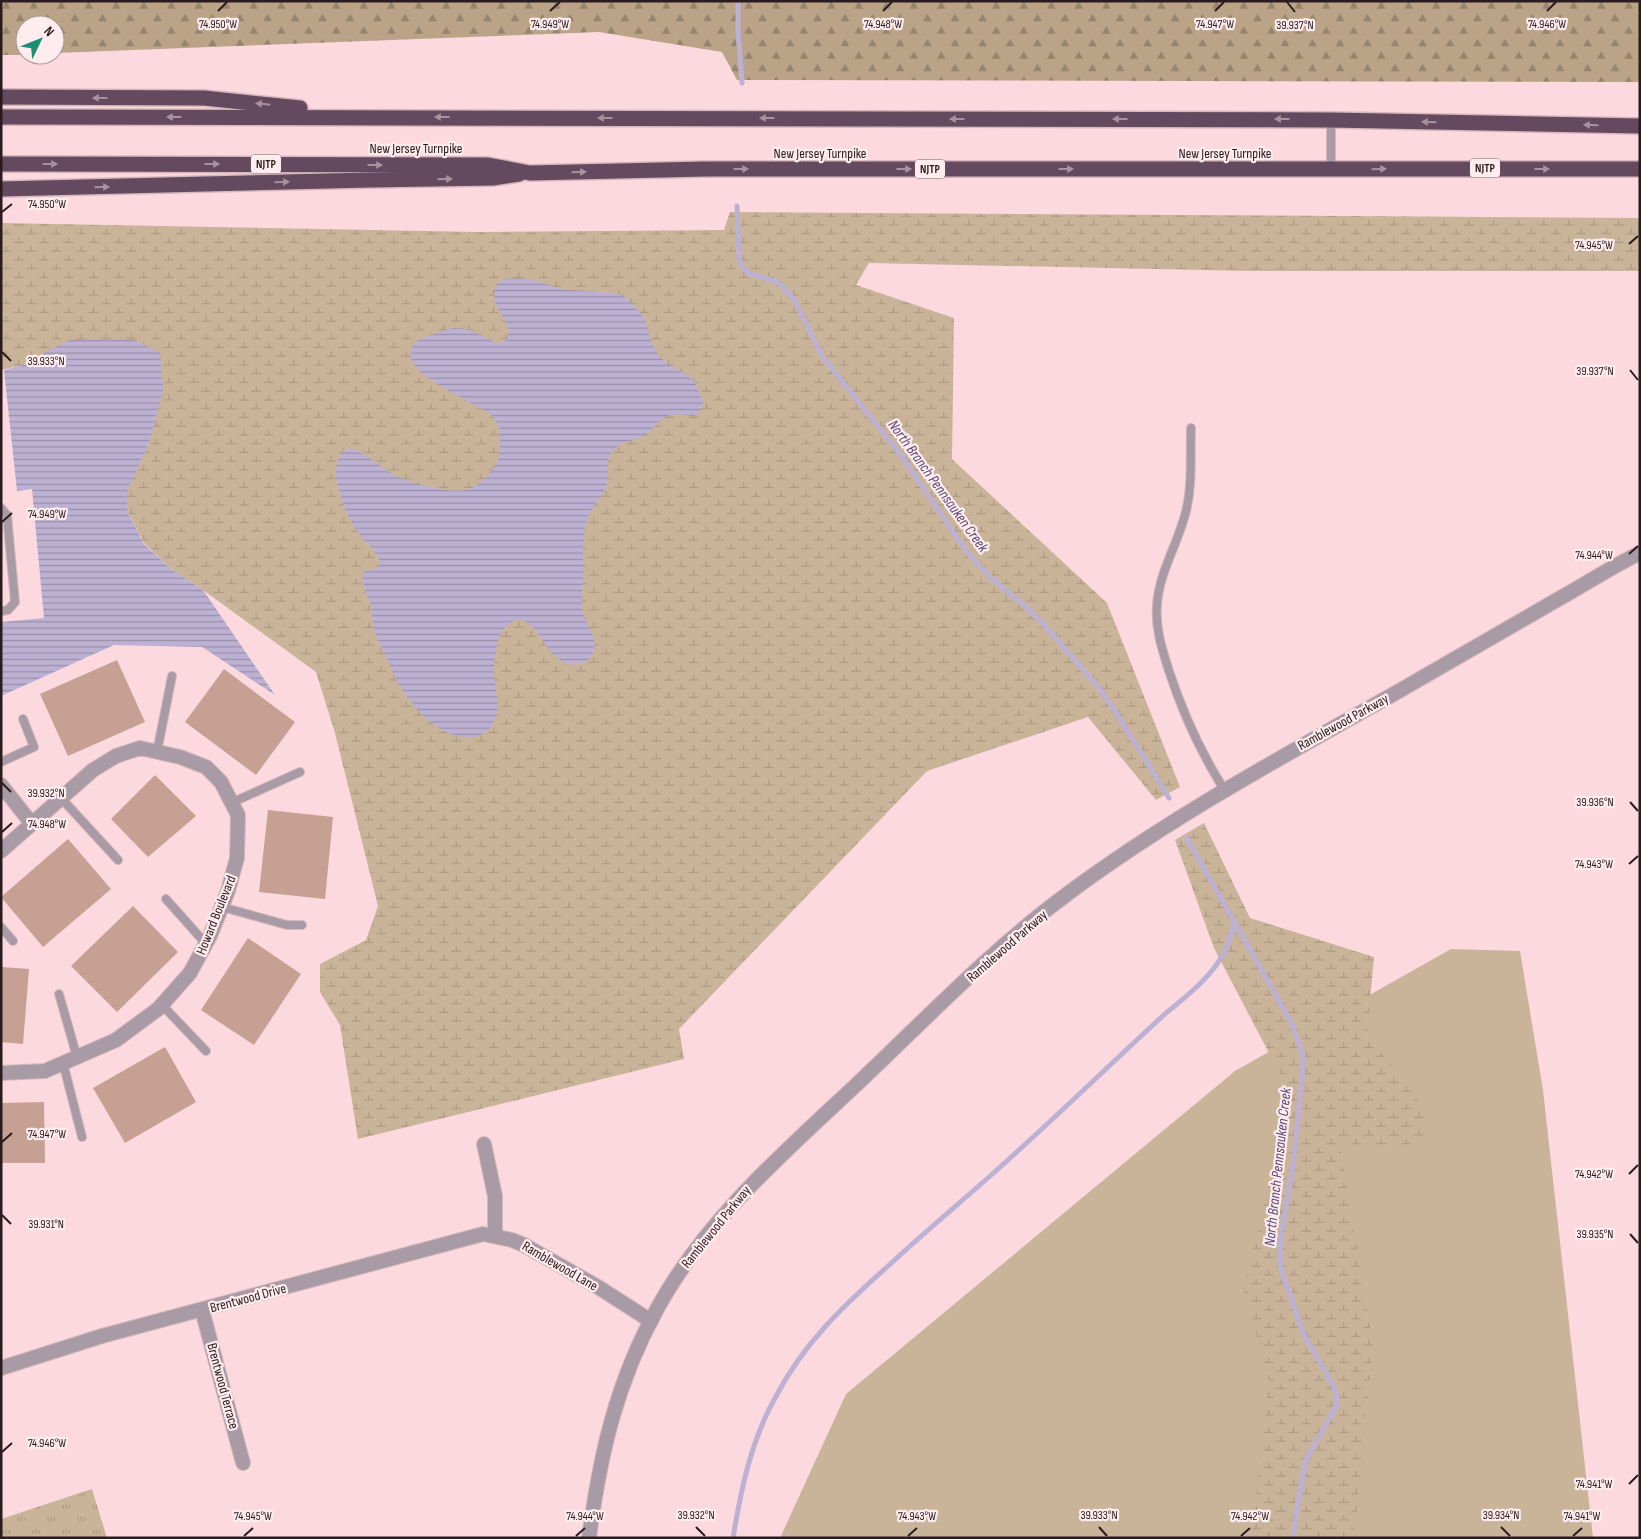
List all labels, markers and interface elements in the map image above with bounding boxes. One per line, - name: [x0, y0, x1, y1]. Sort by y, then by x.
- north arrow: [15, 15, 65, 65]
- text: 74.950°W: [199, 17, 237, 32]
- text: 74.949°W: [531, 17, 569, 32]
- text: 74.948°W: [864, 17, 902, 32]
- text: 74.947°W: [1196, 17, 1234, 32]
- text: 74.946°W: [1528, 17, 1566, 32]
- text: 39.937°N: [1276, 18, 1314, 33]
- text: N: [40, 23, 58, 40]
- one-way arrow: [92, 94, 108, 102]
- one-way arrow: [254, 100, 270, 108]
- one-way arrow: [166, 113, 182, 121]
- one-way arrow: [434, 113, 450, 121]
- one-way arrow: [597, 114, 613, 122]
- one-way arrow: [759, 114, 775, 122]
- one-way arrow: [949, 115, 965, 123]
- one-way arrow: [1111, 115, 1127, 123]
- one-way arrow: [1274, 115, 1290, 123]
- one-way arrow: [1420, 117, 1436, 125]
- one-way arrow: [1583, 121, 1599, 129]
- street label: New Jersey Turnpike: [370, 140, 463, 157]
- street label: New Jersey Turnpike: [774, 145, 867, 162]
- street label: New Jersey Turnpike: [1179, 145, 1272, 162]
- road number: NJTP: [251, 154, 281, 173]
- road number: NJTP: [1470, 158, 1500, 178]
- one-way arrow: [42, 160, 58, 168]
- one-way arrow: [205, 160, 221, 168]
- road number: NJTP: [915, 160, 945, 178]
- one-way arrow: [367, 161, 383, 169]
- one-way arrow: [734, 165, 750, 173]
- one-way arrow: [896, 165, 912, 173]
- one-way arrow: [1059, 165, 1075, 173]
- one-way arrow: [1372, 165, 1388, 173]
- one-way arrow: [1534, 165, 1550, 173]
- one-way arrow: [571, 167, 587, 175]
- one-way arrow: [437, 175, 453, 183]
- one-way arrow: [275, 178, 291, 186]
- one-way arrow: [95, 183, 111, 191]
- text: 74.950°W: [28, 197, 66, 212]
- text: 74.945°W: [1575, 238, 1613, 253]
- text: 39.933°N: [27, 354, 65, 369]
- text: 39.937°N: [1576, 364, 1614, 379]
- water label: North Branch Pennsauken Creek: [884, 416, 993, 556]
- text: 74.949°W: [28, 507, 66, 522]
- text: 74.944°W: [1575, 548, 1613, 563]
- street label: Ramblewood Parkway: [1295, 690, 1392, 754]
- text: 39.932°N: [27, 786, 65, 801]
- text: 39.936°N: [1576, 795, 1614, 810]
- text: 74.948°W: [28, 817, 66, 832]
- text: 74.943°W: [1575, 857, 1613, 872]
- street label: Howard Boulevard: [192, 873, 240, 957]
- street label: Ramblewood Parkway: [963, 906, 1051, 986]
- water label: North Branch Pennsauken Creek: [1260, 1087, 1296, 1247]
- text: 74.947°W: [28, 1127, 66, 1142]
- text: 74.942°W: [1575, 1167, 1613, 1182]
- street label: Ramblewood Parkway: [678, 1182, 755, 1272]
- text: 39.931°N: [28, 1217, 64, 1232]
- text: 39.935°N: [1577, 1227, 1613, 1242]
- street label: Ramblewood Lane: [519, 1238, 601, 1294]
- street label: Brentwood Drive: [208, 1280, 288, 1316]
- street label: Brentwood Terrace: [203, 1341, 243, 1431]
- text: 74.946°W: [28, 1436, 66, 1451]
- text: 74.941°W: [1576, 1477, 1612, 1492]
- text: 39.932°N: [677, 1508, 715, 1523]
- text: 39.933°N: [1080, 1508, 1118, 1523]
- text: 39.934°N: [1483, 1508, 1519, 1523]
- text: 74.945°W: [234, 1509, 272, 1524]
- text: 74.944°W: [566, 1509, 604, 1524]
- text: 74.943°W: [898, 1509, 936, 1524]
- text: 74.942°W: [1231, 1509, 1269, 1524]
- text: 74.941°W: [1564, 1509, 1600, 1524]

